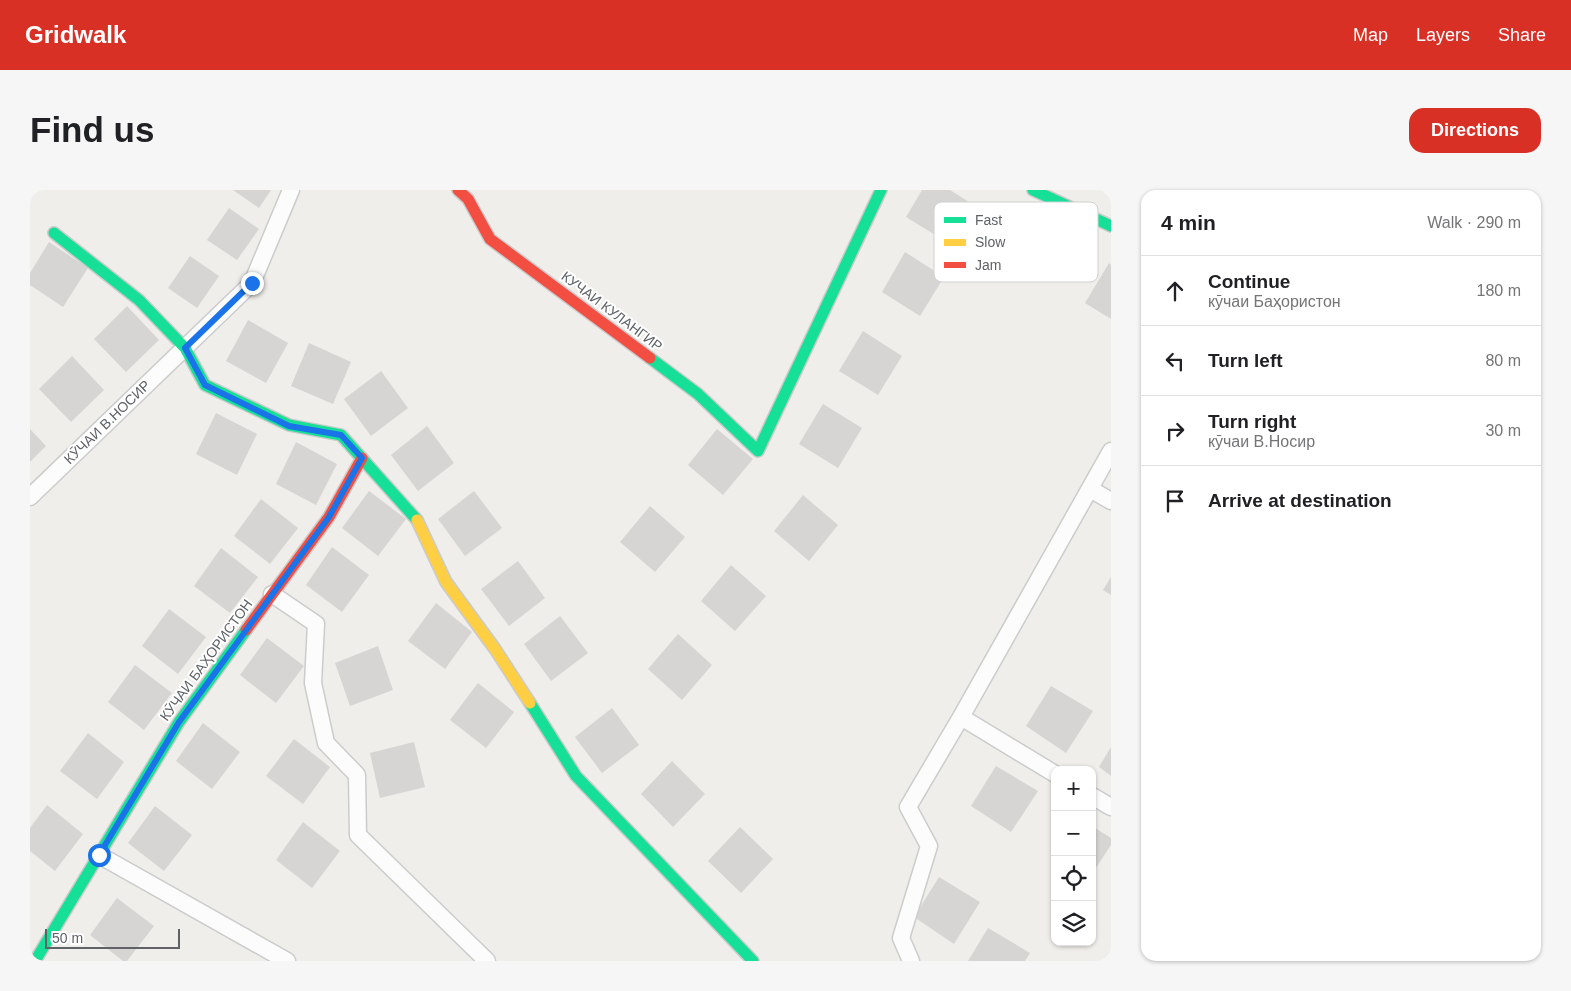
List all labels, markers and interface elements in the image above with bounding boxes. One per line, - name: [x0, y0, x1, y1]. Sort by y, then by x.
- text: Gridwalk: [25, 21, 126, 48]
- text: Map: [1353, 25, 1388, 45]
- text: Layers: [1416, 25, 1470, 45]
- text: Share: [1498, 25, 1546, 45]
- button: Directions: [1409, 108, 1541, 153]
- text: Find us: [30, 110, 154, 149]
- legend: [934, 202, 1098, 282]
- text: 4 min: [1161, 211, 1216, 234]
- text: Fast: [975, 212, 1002, 228]
- text: Walk · 290 m: [1427, 214, 1521, 231]
- text: Slow: [975, 234, 1006, 250]
- text: Jam: [975, 257, 1001, 273]
- street label: КУЧАИ КУЛАНГИР: [558, 268, 666, 354]
- text: Continue: [1208, 271, 1290, 292]
- route end: [241, 272, 264, 295]
- icon: ahead: [1161, 277, 1189, 305]
- text: 180 m: [1477, 282, 1521, 299]
- text: кӯчаи Баҳористон: [1208, 293, 1341, 310]
- icon: left: [1161, 347, 1189, 375]
- text: Turn left: [1208, 350, 1283, 371]
- text: 80 m: [1485, 352, 1521, 369]
- street label: КӮЧАИ В.НОСИР: [61, 377, 153, 467]
- text: Turn right: [1208, 411, 1296, 432]
- icon: right: [1161, 417, 1189, 445]
- text: 30 m: [1485, 422, 1521, 439]
- text: кӯчаи В.Носир: [1208, 433, 1315, 450]
- icon: arrive: [1161, 487, 1189, 515]
- text: Arrive at destination: [1208, 490, 1392, 511]
- street label: КӮЧАИ БАҲОРИСТОН: [157, 596, 255, 724]
- map controls: [1051, 766, 1096, 946]
- button: +: [1051, 766, 1096, 811]
- button: −: [1051, 811, 1096, 856]
- route start: [88, 844, 111, 867]
- button: locate: [1051, 856, 1096, 901]
- button: layers: [1051, 901, 1096, 946]
- scale bar: [45, 926, 180, 949]
- text: 50 m: [52, 930, 83, 946]

